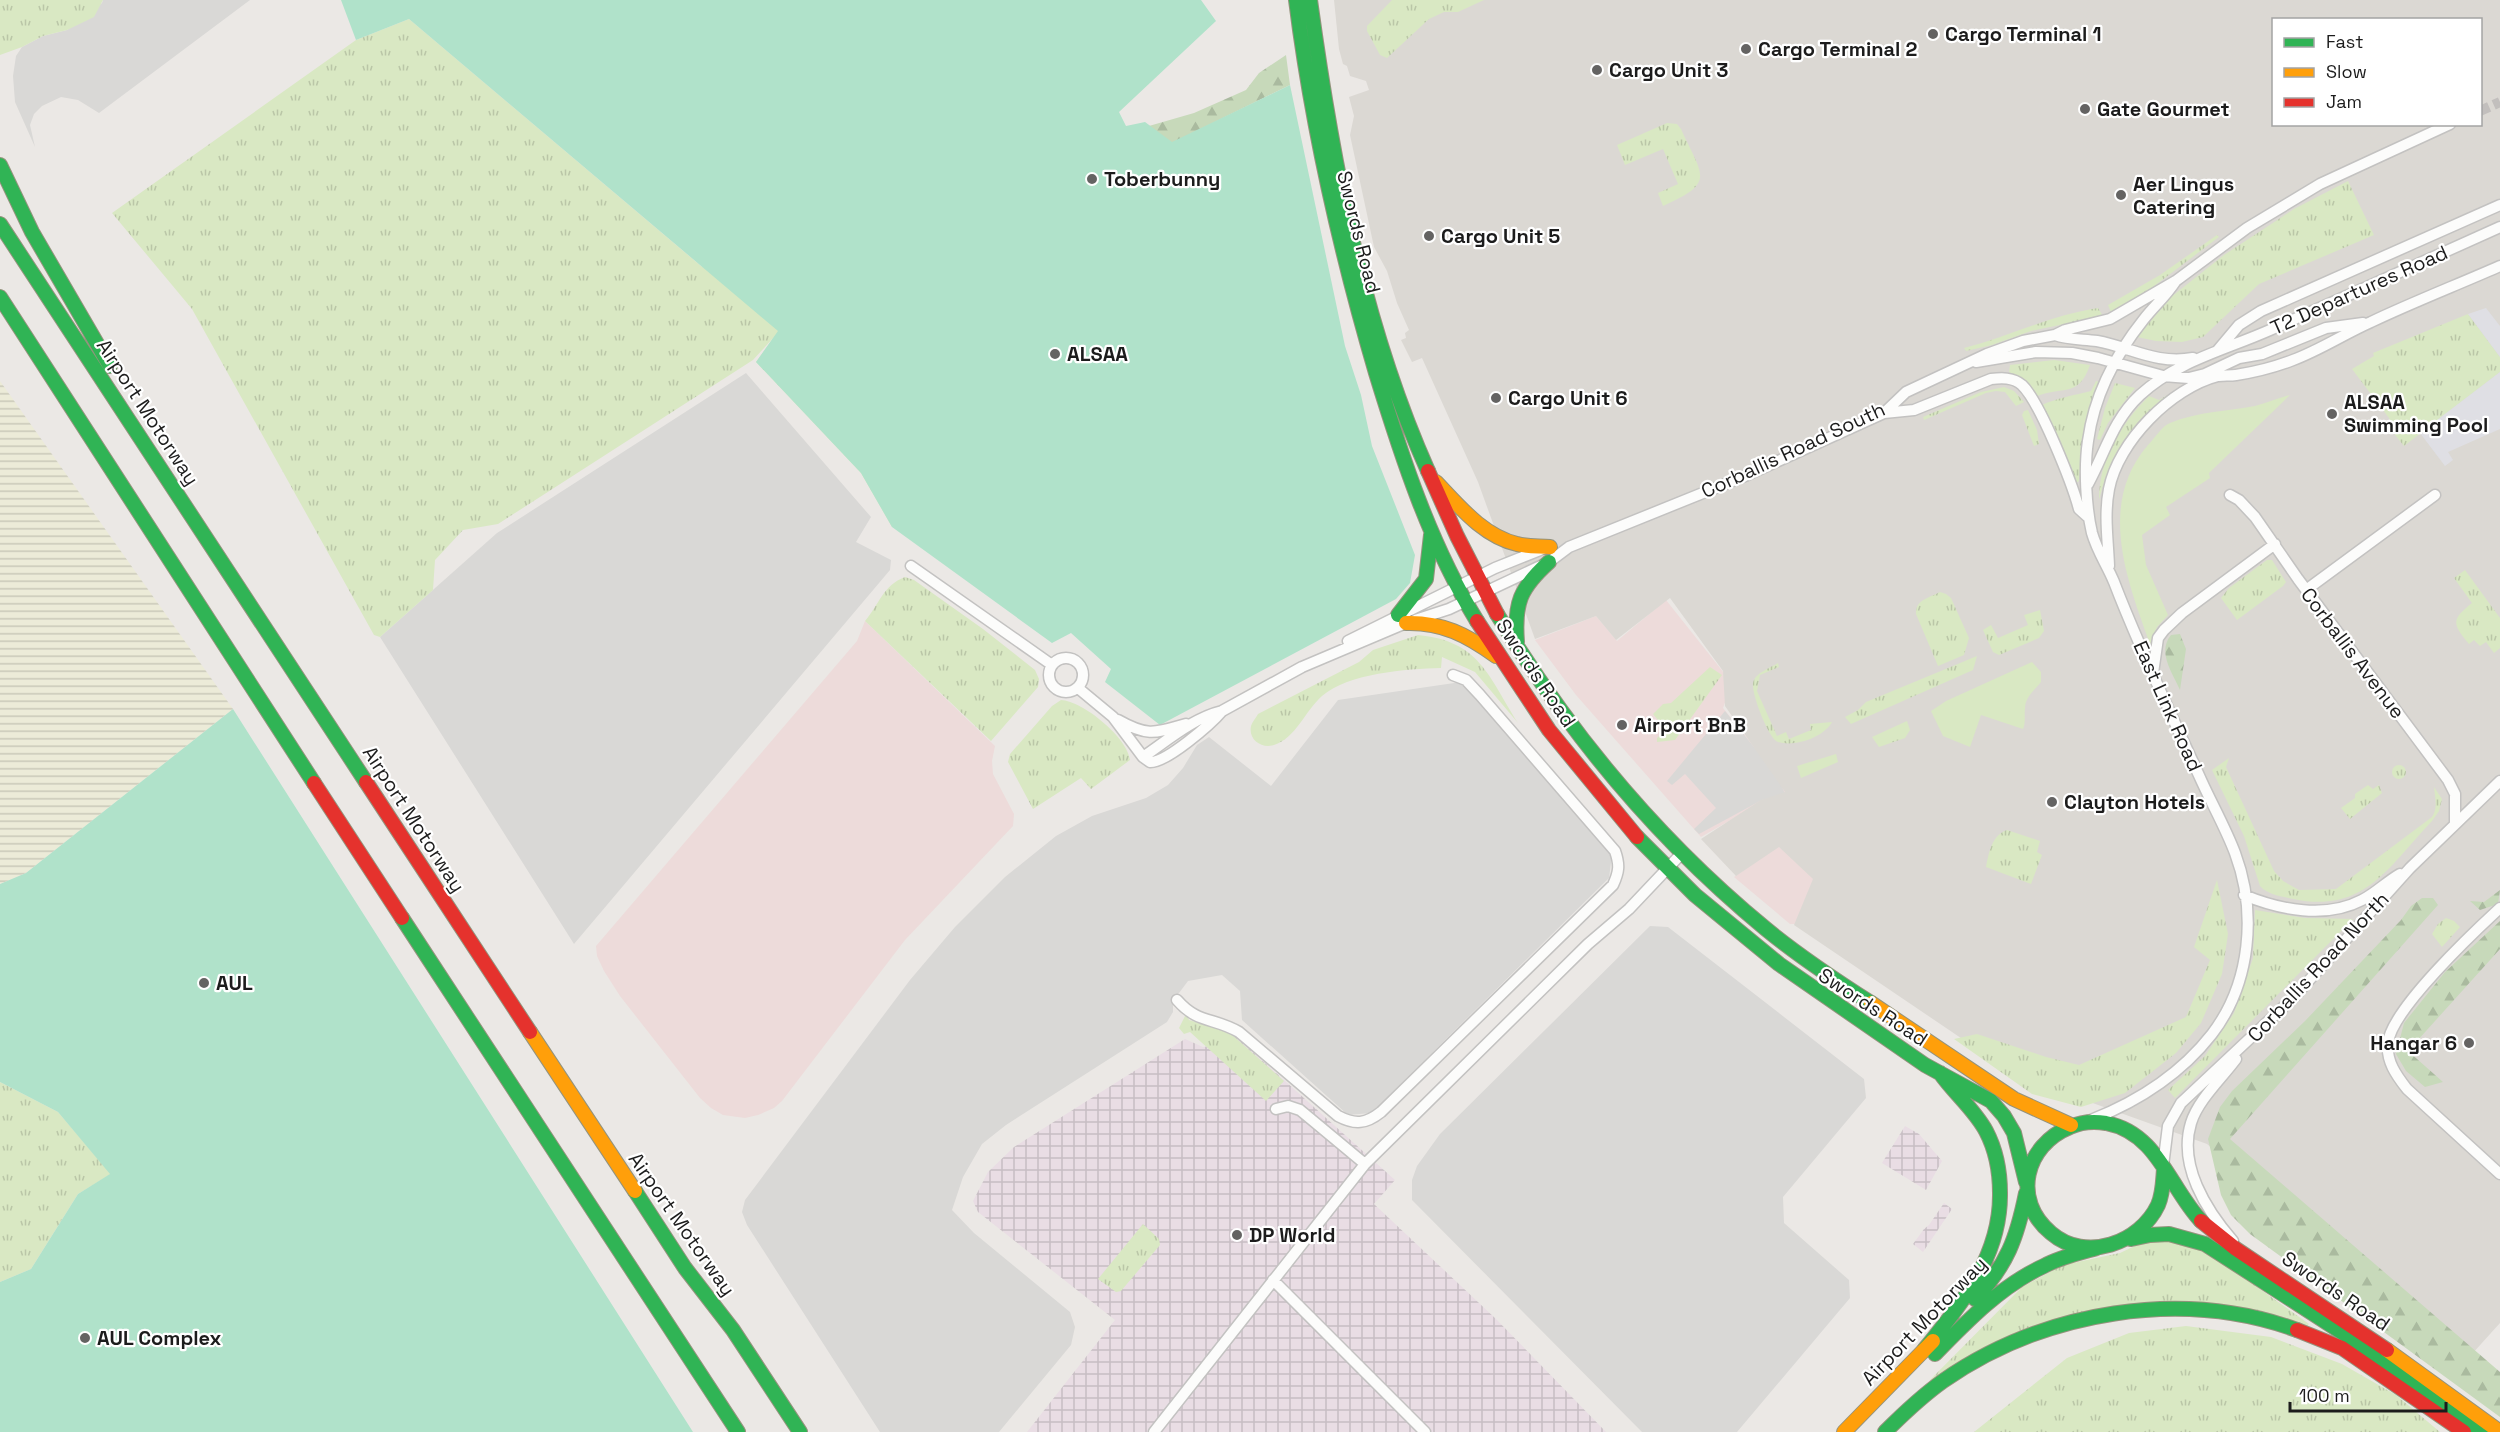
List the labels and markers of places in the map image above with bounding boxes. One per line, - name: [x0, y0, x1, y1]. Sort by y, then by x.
- place label: Cargo Terminal 1: [1945, 21, 2102, 47]
- marker: Cargo Terminal 1: [1926, 27, 1940, 41]
- place label: Cargo Terminal 2: [1758, 36, 1917, 62]
- marker: Cargo Terminal 2: [1739, 42, 1753, 56]
- place label: Cargo Unit 3: [1609, 57, 1729, 83]
- marker: Cargo Unit 3: [1590, 63, 1604, 77]
- place label: Gate Gourmet: [2097, 96, 2230, 122]
- marker: Gate Gourmet: [2078, 102, 2092, 116]
- place label: Toberbunny: [1104, 166, 1220, 192]
- place label: Aer Lingus Catering: [2133, 171, 2234, 220]
- marker: Toberbunny: [1085, 172, 1099, 186]
- marker: Aer Lingus Catering: [2114, 188, 2128, 202]
- place label: Cargo Unit 5: [1441, 223, 1560, 249]
- marker: Cargo Unit 5: [1422, 229, 1436, 243]
- place label: ALSAA: [1067, 341, 1128, 367]
- marker: ALSAA: [1048, 347, 1062, 361]
- place label: Cargo Unit 6: [1508, 385, 1628, 411]
- place label: ALSAA Swimming Pool: [2344, 389, 2488, 438]
- marker: Cargo Unit 6: [1489, 391, 1503, 405]
- marker: ALSAA Swimming Pool: [2325, 407, 2339, 421]
- place label: Airport BnB: [1634, 712, 1746, 738]
- marker: Airport BnB: [1615, 718, 1629, 732]
- place label: Clayton Hotels: [2064, 789, 2205, 815]
- marker: Clayton Hotels: [2045, 795, 2059, 809]
- place label: AUL: [216, 970, 253, 996]
- marker: AUL: [197, 976, 211, 990]
- place label: Hangar 6: [2370, 1030, 2457, 1056]
- marker: Hangar 6: [2462, 1036, 2476, 1050]
- place label: DP World: [1249, 1222, 1335, 1248]
- marker: DP World: [1230, 1228, 1244, 1242]
- place label: AUL Complex: [97, 1325, 221, 1351]
- marker: AUL Complex: [78, 1331, 92, 1345]

